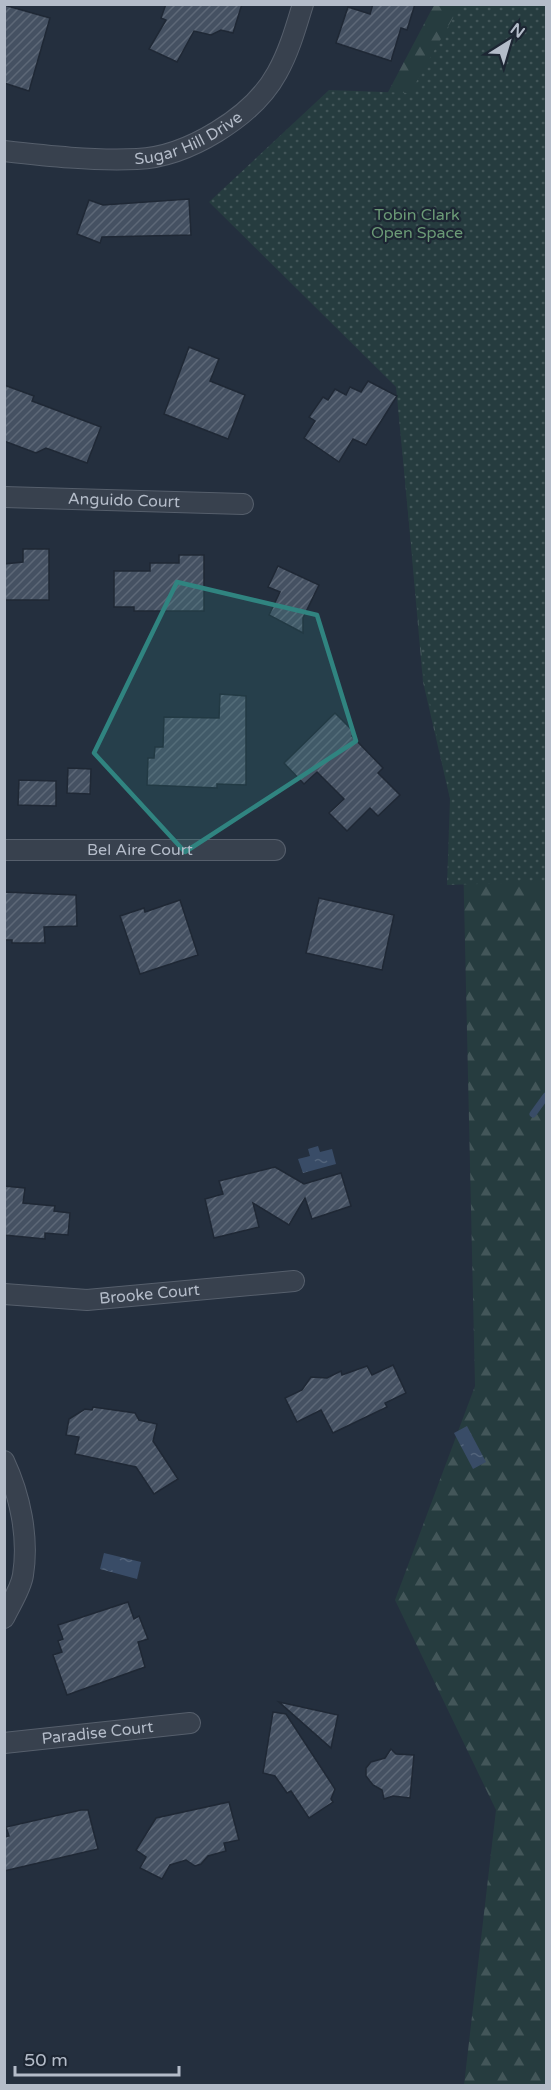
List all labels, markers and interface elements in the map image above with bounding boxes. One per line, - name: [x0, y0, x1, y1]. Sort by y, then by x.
- north arrow: [479, 12, 539, 72]
- text: N: [506, 19, 529, 43]
- street label: Sugar Hill Drive: [134, 107, 246, 169]
- park label: Tobin Clark Open Space: [371, 205, 463, 243]
- street label: Anguido Court: [68, 489, 180, 512]
- street label: Bel Aire Court: [87, 840, 193, 860]
- street label: Brooke Court: [98, 1280, 201, 1309]
- street label: Paradise Court: [41, 1717, 154, 1749]
- scale bar: [15, 2039, 178, 2077]
- text: 50 m: [24, 2049, 68, 2071]

